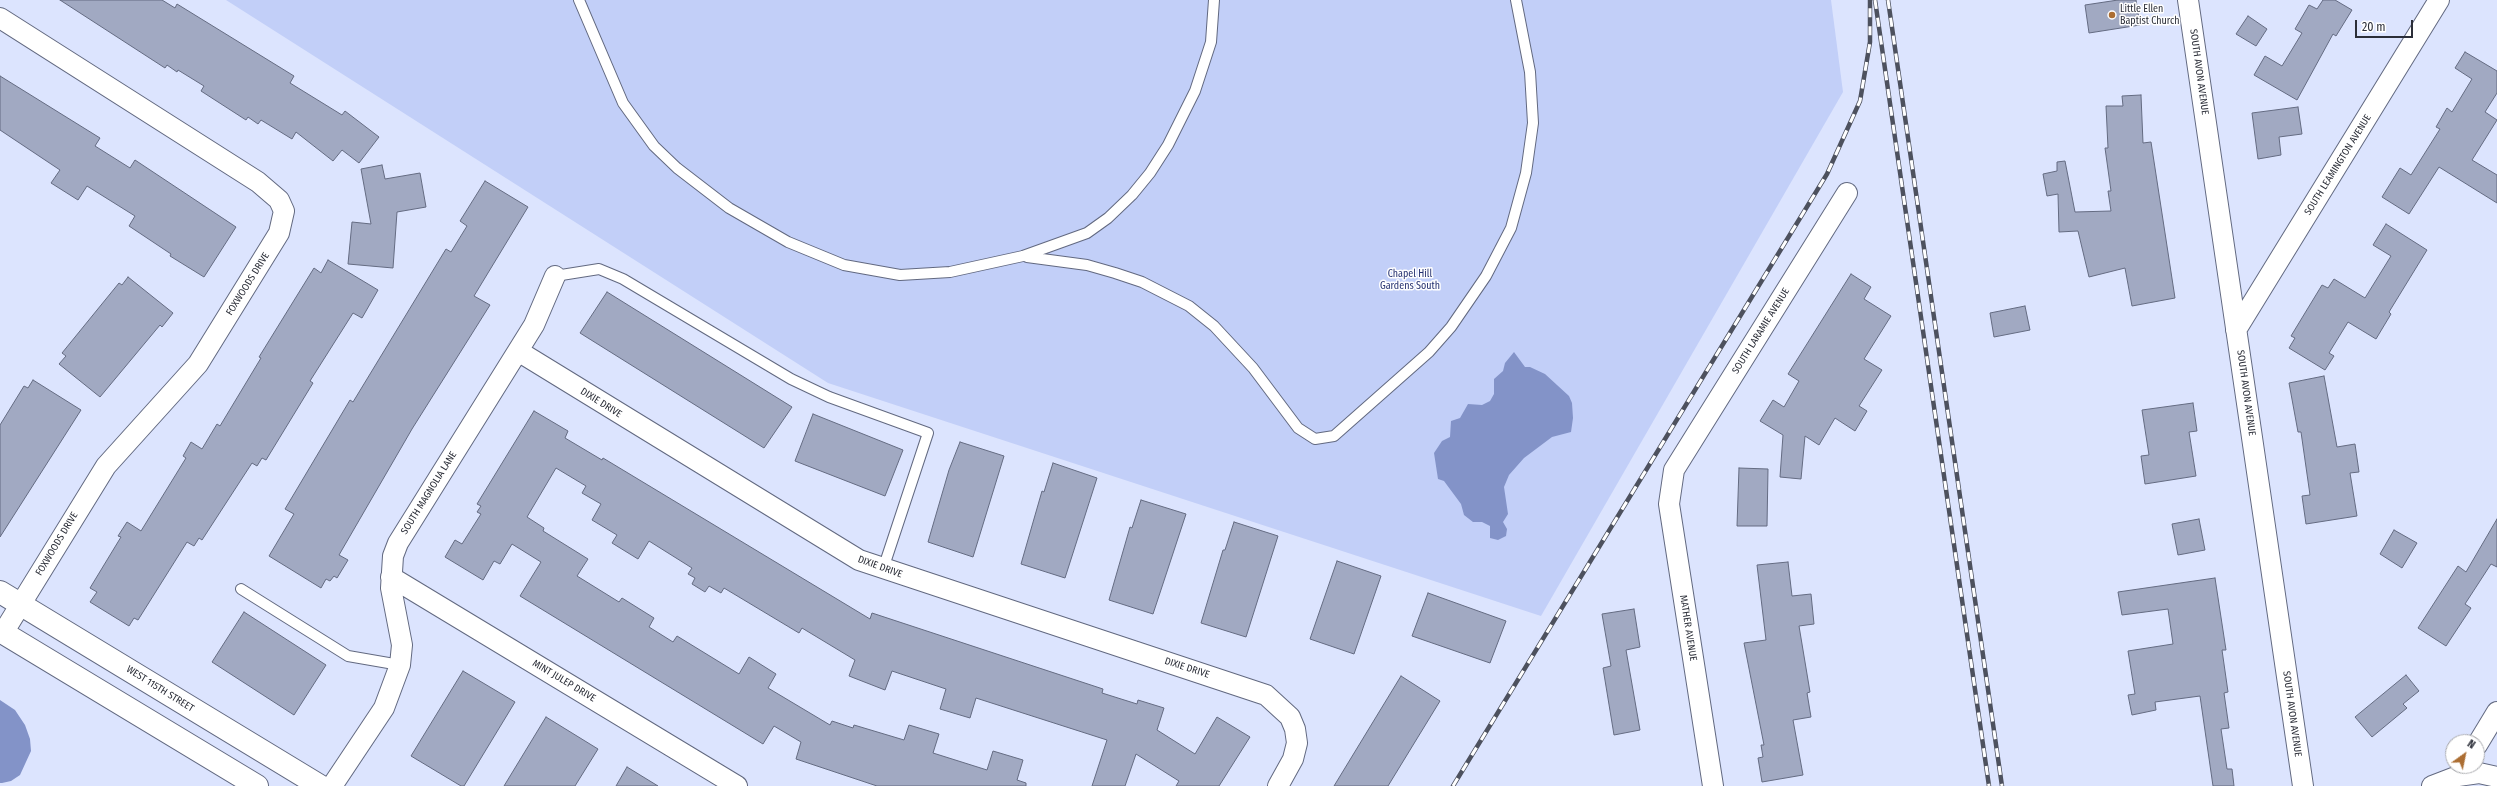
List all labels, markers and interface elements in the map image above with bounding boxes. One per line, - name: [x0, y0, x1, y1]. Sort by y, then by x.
- place label: Little Ellen Baptist Church: [2120, 3, 2180, 26]
- marker: Little Ellen Baptist Church: [2107, 10, 2117, 20]
- scale bar: [2357, 12, 2415, 38]
- text: 20 m: [2362, 20, 2386, 34]
- street label: SOUTH AVON AVENUE: [2187, 28, 2211, 116]
- street label: SOUTH LEAMINGTON AVENUE: [2302, 112, 2374, 218]
- street label: FOXWOODS DRIVE: [224, 250, 272, 318]
- park label: Chapel Hill Gardens South: [1380, 268, 1440, 292]
- street label: SOUTH LARAMIE AVENUE: [1730, 286, 1792, 376]
- street label: SOUTH AVON AVENUE: [2234, 349, 2258, 437]
- street label: DIXIE DRIVE: [578, 386, 624, 420]
- street label: SOUTH MAGNOLIA LANE: [399, 449, 459, 537]
- street label: FOXWOODS DRIVE: [33, 510, 81, 578]
- street label: DIXIE DRIVE: [856, 553, 904, 581]
- street label: MATHER AVENUE: [1677, 594, 1699, 662]
- street label: DIXIE DRIVE: [1163, 655, 1211, 681]
- street label: MINT JULEP DRIVE: [530, 657, 598, 705]
- street label: WEST 115TH STREET: [124, 663, 196, 715]
- street label: SOUTH AVON AVENUE: [2280, 670, 2304, 758]
- north arrow: [2445, 734, 2485, 774]
- text: N: [2465, 737, 2478, 752]

